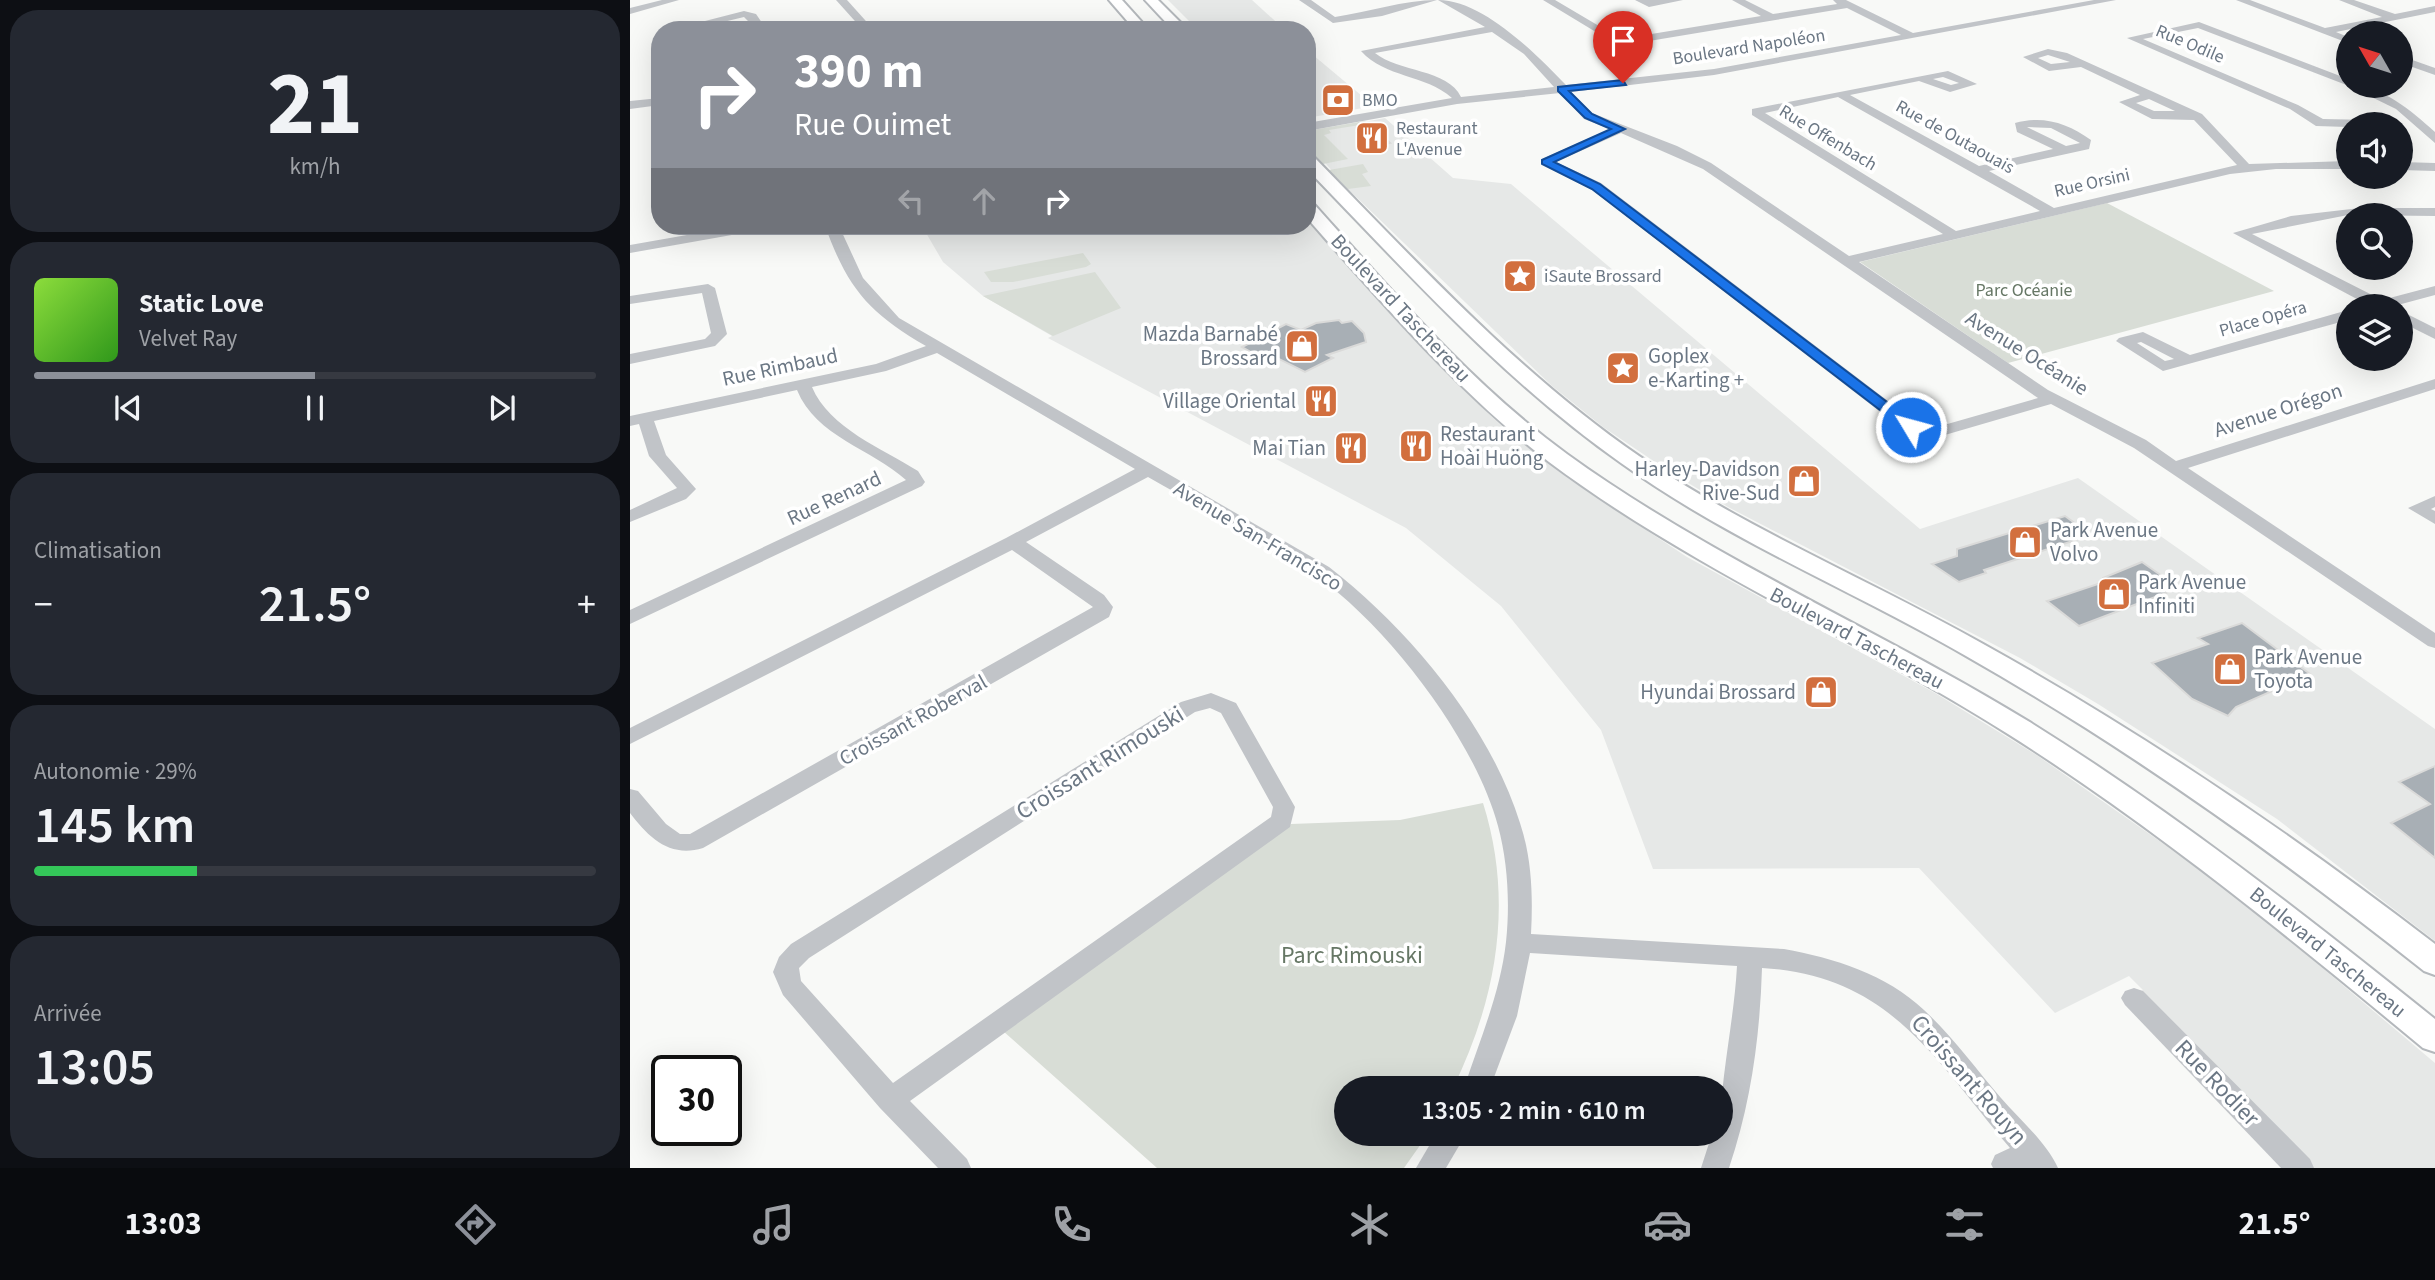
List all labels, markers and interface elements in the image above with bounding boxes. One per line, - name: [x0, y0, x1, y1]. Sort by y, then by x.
- pin: [1593, 11, 1653, 83]
- street label: Rue Odile: [2152, 18, 2228, 70]
- north arrow: [2336, 21, 2413, 98]
- map controls: [2336, 21, 2413, 371]
- icon: arrive: [1604, 22, 1642, 60]
- street label: Boulevard Napoléon: [1671, 23, 1827, 71]
- text: 390 m: [794, 37, 923, 107]
- text: 21: [267, 40, 363, 169]
- icon: right: [679, 49, 770, 140]
- bank icon: BMO: [1319, 81, 1357, 119]
- place label: BMO: [1362, 88, 1398, 113]
- street label: Rue de Outaouais: [1891, 94, 2019, 180]
- street label: Rue Offenbach: [1774, 99, 1882, 177]
- text: Rue Ouimet: [794, 102, 951, 148]
- button: sound: [2336, 112, 2413, 189]
- place label: Restaurant L'Avenue: [1396, 116, 1478, 162]
- restaurant icon: Restaurant L'Avenue: [1353, 119, 1391, 157]
- text: km/h: [289, 150, 341, 183]
- street label: Rue Orsini: [2052, 162, 2132, 204]
- icon: left: [892, 182, 930, 220]
- icon: ahead: [965, 182, 1003, 220]
- icon: right: [1038, 182, 1076, 220]
- button: search: [2336, 203, 2413, 280]
- street label: Boulevard Taschereau: [1324, 227, 1478, 389]
- place icon: iSaute Brossard: [1501, 257, 1539, 295]
- place label: iSaute Brossard: [1544, 264, 1662, 289]
- park label: Parc Océanie: [1975, 278, 2073, 303]
- text: Static Love: [139, 285, 264, 322]
- button: layers: [2336, 294, 2413, 371]
- street label: Place Opéra: [2216, 295, 2310, 343]
- street label: Avenue Océanie: [1960, 303, 2094, 403]
- place label: Mazda Barnabé Brossard: [1143, 319, 1278, 373]
- text: Velvet Ray: [139, 322, 237, 355]
- shop icon: Mazda Barnabé Brossard: [1283, 327, 1321, 365]
- street label: Rue Rimbaud: [719, 340, 841, 394]
- place label: Goplex e-Karting +: [1648, 341, 1744, 395]
- place icon: Goplex e-Karting +: [1604, 349, 1642, 387]
- street label: Avenue Orégon: [2210, 375, 2346, 445]
- restaurant icon: Village Oriental: [1302, 382, 1340, 420]
- place label: Village Oriental: [1163, 386, 1296, 416]
- icon: previous: [109, 389, 147, 427]
- icon: pause: [296, 389, 334, 427]
- icon: next: [483, 389, 521, 427]
- position arrow: [1874, 390, 1948, 464]
- place label: Restaurant Hoài Huöng: [1440, 419, 1544, 473]
- restaurant icon: Restaurant Hoài Huöng: [1397, 427, 1435, 465]
- restaurant icon: Mai Tian: [1332, 429, 1370, 467]
- place label: Mai Tian: [1252, 433, 1326, 463]
- place label: Harley-Davidson Rive-Sud: [1634, 454, 1780, 508]
- shop icon: Harley-Davidson Rive-Sud: [1785, 462, 1823, 500]
- street label: Rue Renard: [782, 463, 886, 533]
- street label: Avenue San-Francisco: [1168, 474, 1348, 598]
- place label: Park Avenue Volvo: [2050, 515, 2158, 569]
- shop icon: Park Avenue Volvo: [2006, 523, 2044, 561]
- text: Climatisation: [34, 534, 162, 567]
- place label: Park Avenue Infiniti: [2138, 567, 2246, 621]
- text: 21.5°: [259, 568, 371, 642]
- shop icon: Park Avenue Infiniti: [2095, 575, 2133, 613]
- text: −: [34, 578, 53, 632]
- text: +: [577, 578, 596, 632]
- street label: Boulevard Taschereau: [1764, 579, 1950, 697]
- place label: Park Avenue Toyota: [2254, 642, 2362, 696]
- shop icon: Park Avenue Toyota: [2211, 650, 2249, 688]
- street label: Croissant Roberval: [834, 667, 992, 773]
- shop icon: Hyundai Brossard: [1802, 673, 1840, 711]
- place label: Hyundai Brossard: [1640, 677, 1796, 707]
- street label: Croissant Rimouski: [1009, 697, 1191, 829]
- text: Autonomie · 29%: [34, 755, 197, 788]
- text: 145 km: [34, 789, 195, 863]
- street label: Boulevard Taschereau: [2243, 879, 2413, 1025]
- park label: Parc Rimouski: [1281, 938, 1423, 973]
- text: Arrivée: [34, 997, 102, 1030]
- street label: Croissant Rouyn: [1902, 1007, 2036, 1153]
- text: 13:05: [34, 1031, 155, 1105]
- street label: Rue Rodier: [2166, 1032, 2268, 1135]
- speed limit sign: 30: [651, 1055, 742, 1146]
- text: 13:05 · 2 min · 610 m: [1421, 1092, 1646, 1129]
- icon: directions: [451, 1200, 500, 1249]
- icon: music: [749, 1200, 798, 1249]
- icon: phone: [1047, 1200, 1096, 1249]
- icon: climate: [1345, 1200, 1394, 1249]
- icon: car: [1643, 1200, 1692, 1249]
- icon: filters: [1940, 1200, 1989, 1249]
- text: 13:03: [124, 1201, 202, 1247]
- text: 21.5°: [2238, 1201, 2310, 1247]

